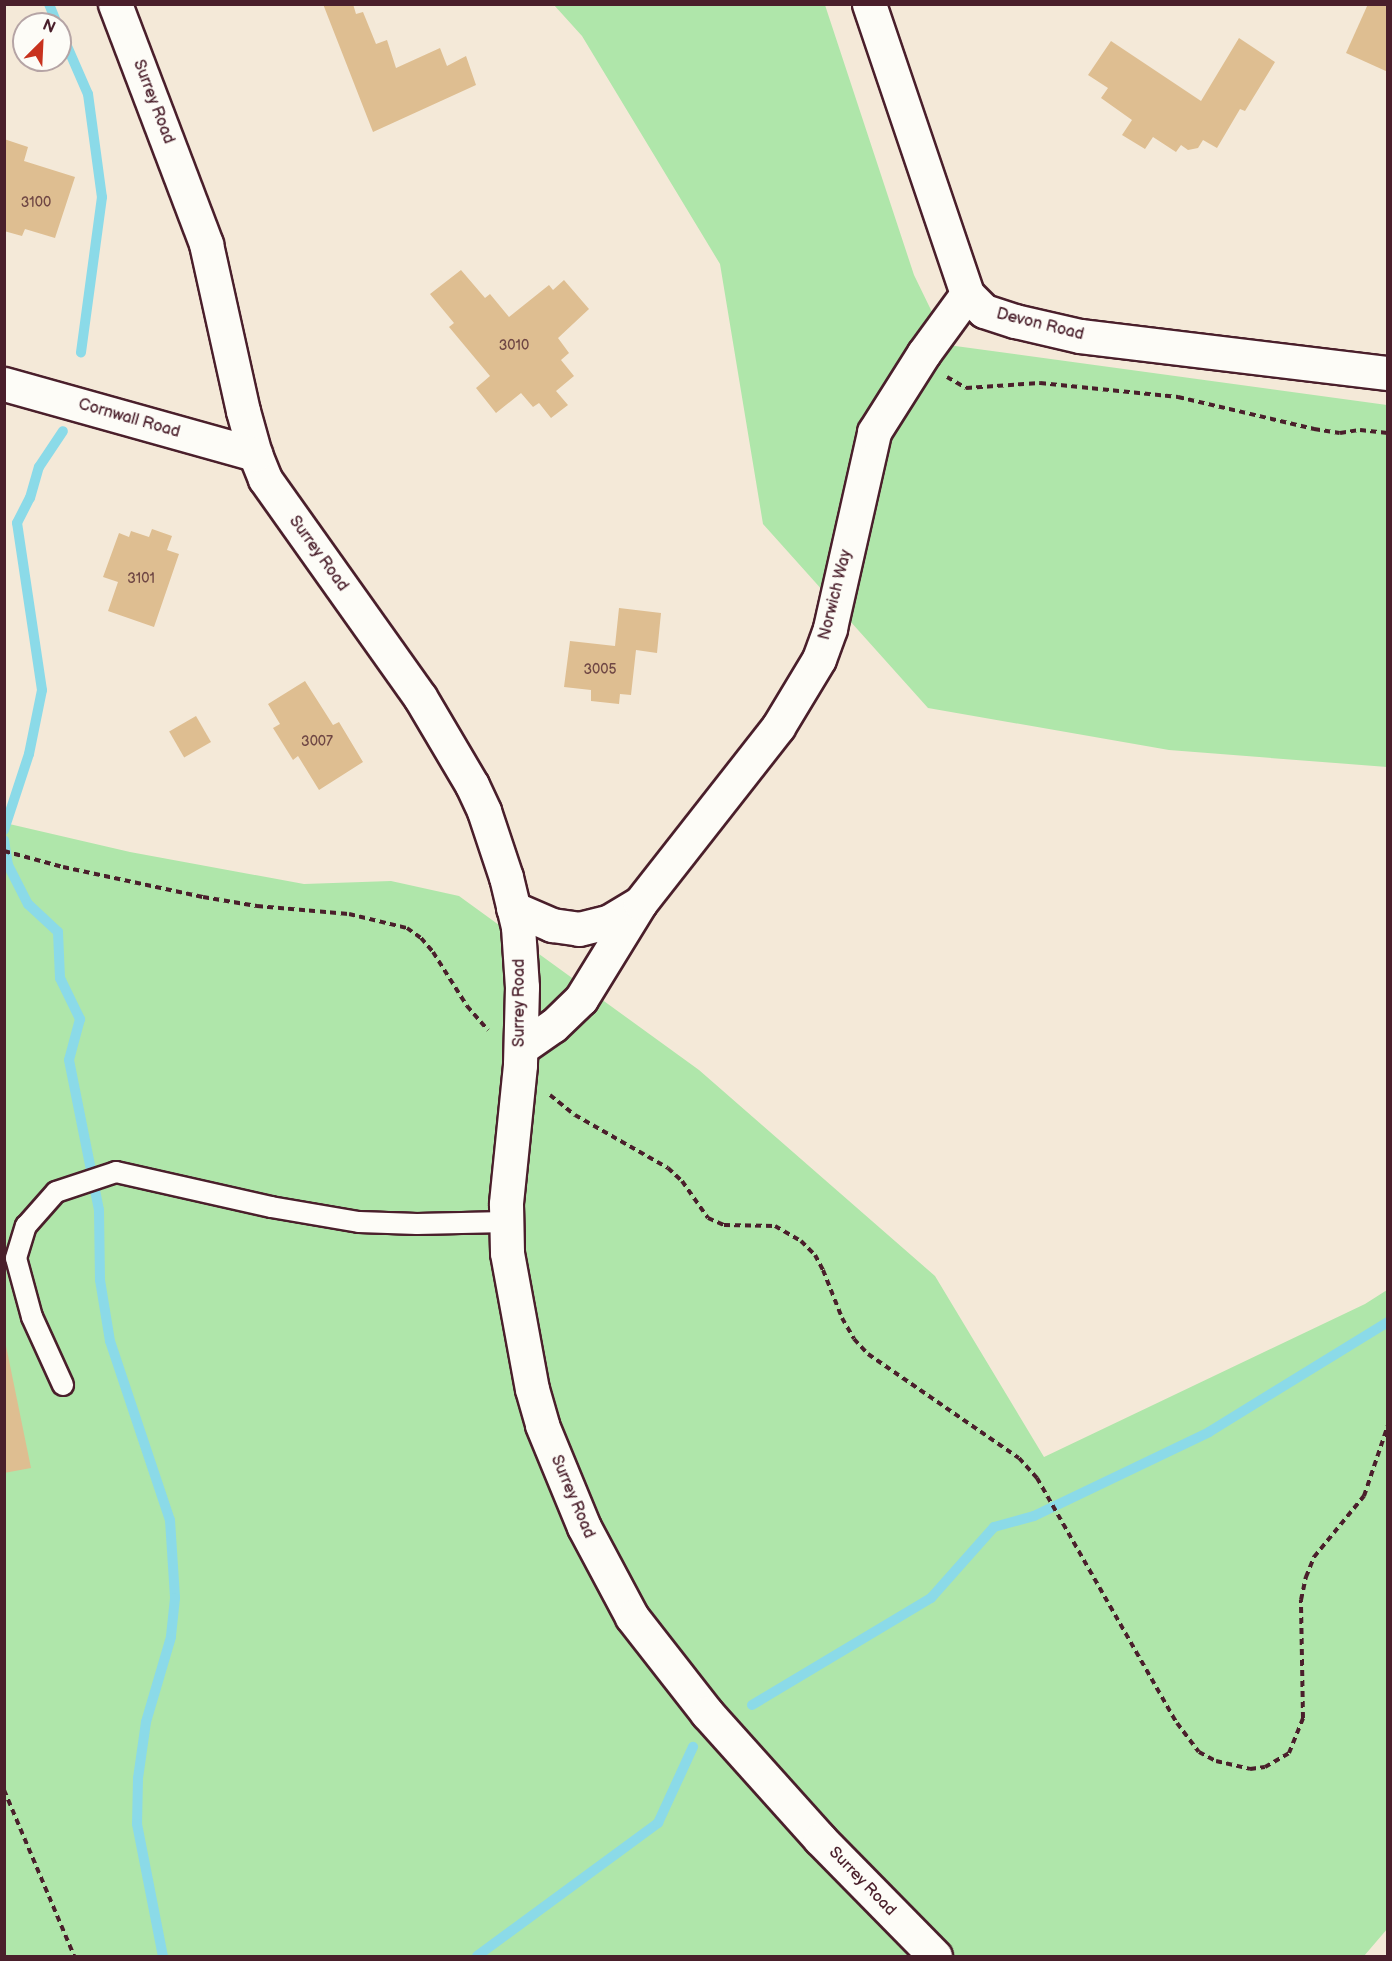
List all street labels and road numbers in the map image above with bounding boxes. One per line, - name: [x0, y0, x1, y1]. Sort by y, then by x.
- street label: Surrey Road: [128, 57, 178, 147]
- street label: Devon Road: [994, 305, 1086, 345]
- street label: Cornwall Road: [76, 395, 182, 443]
- street label: Surrey Road: [284, 512, 352, 596]
- street label: Norwich Way: [815, 548, 857, 642]
- street label: Surrey Road: [510, 958, 530, 1048]
- street label: Surrey Road: [546, 1452, 598, 1542]
- street label: Surrey Road: [824, 1843, 900, 1921]

